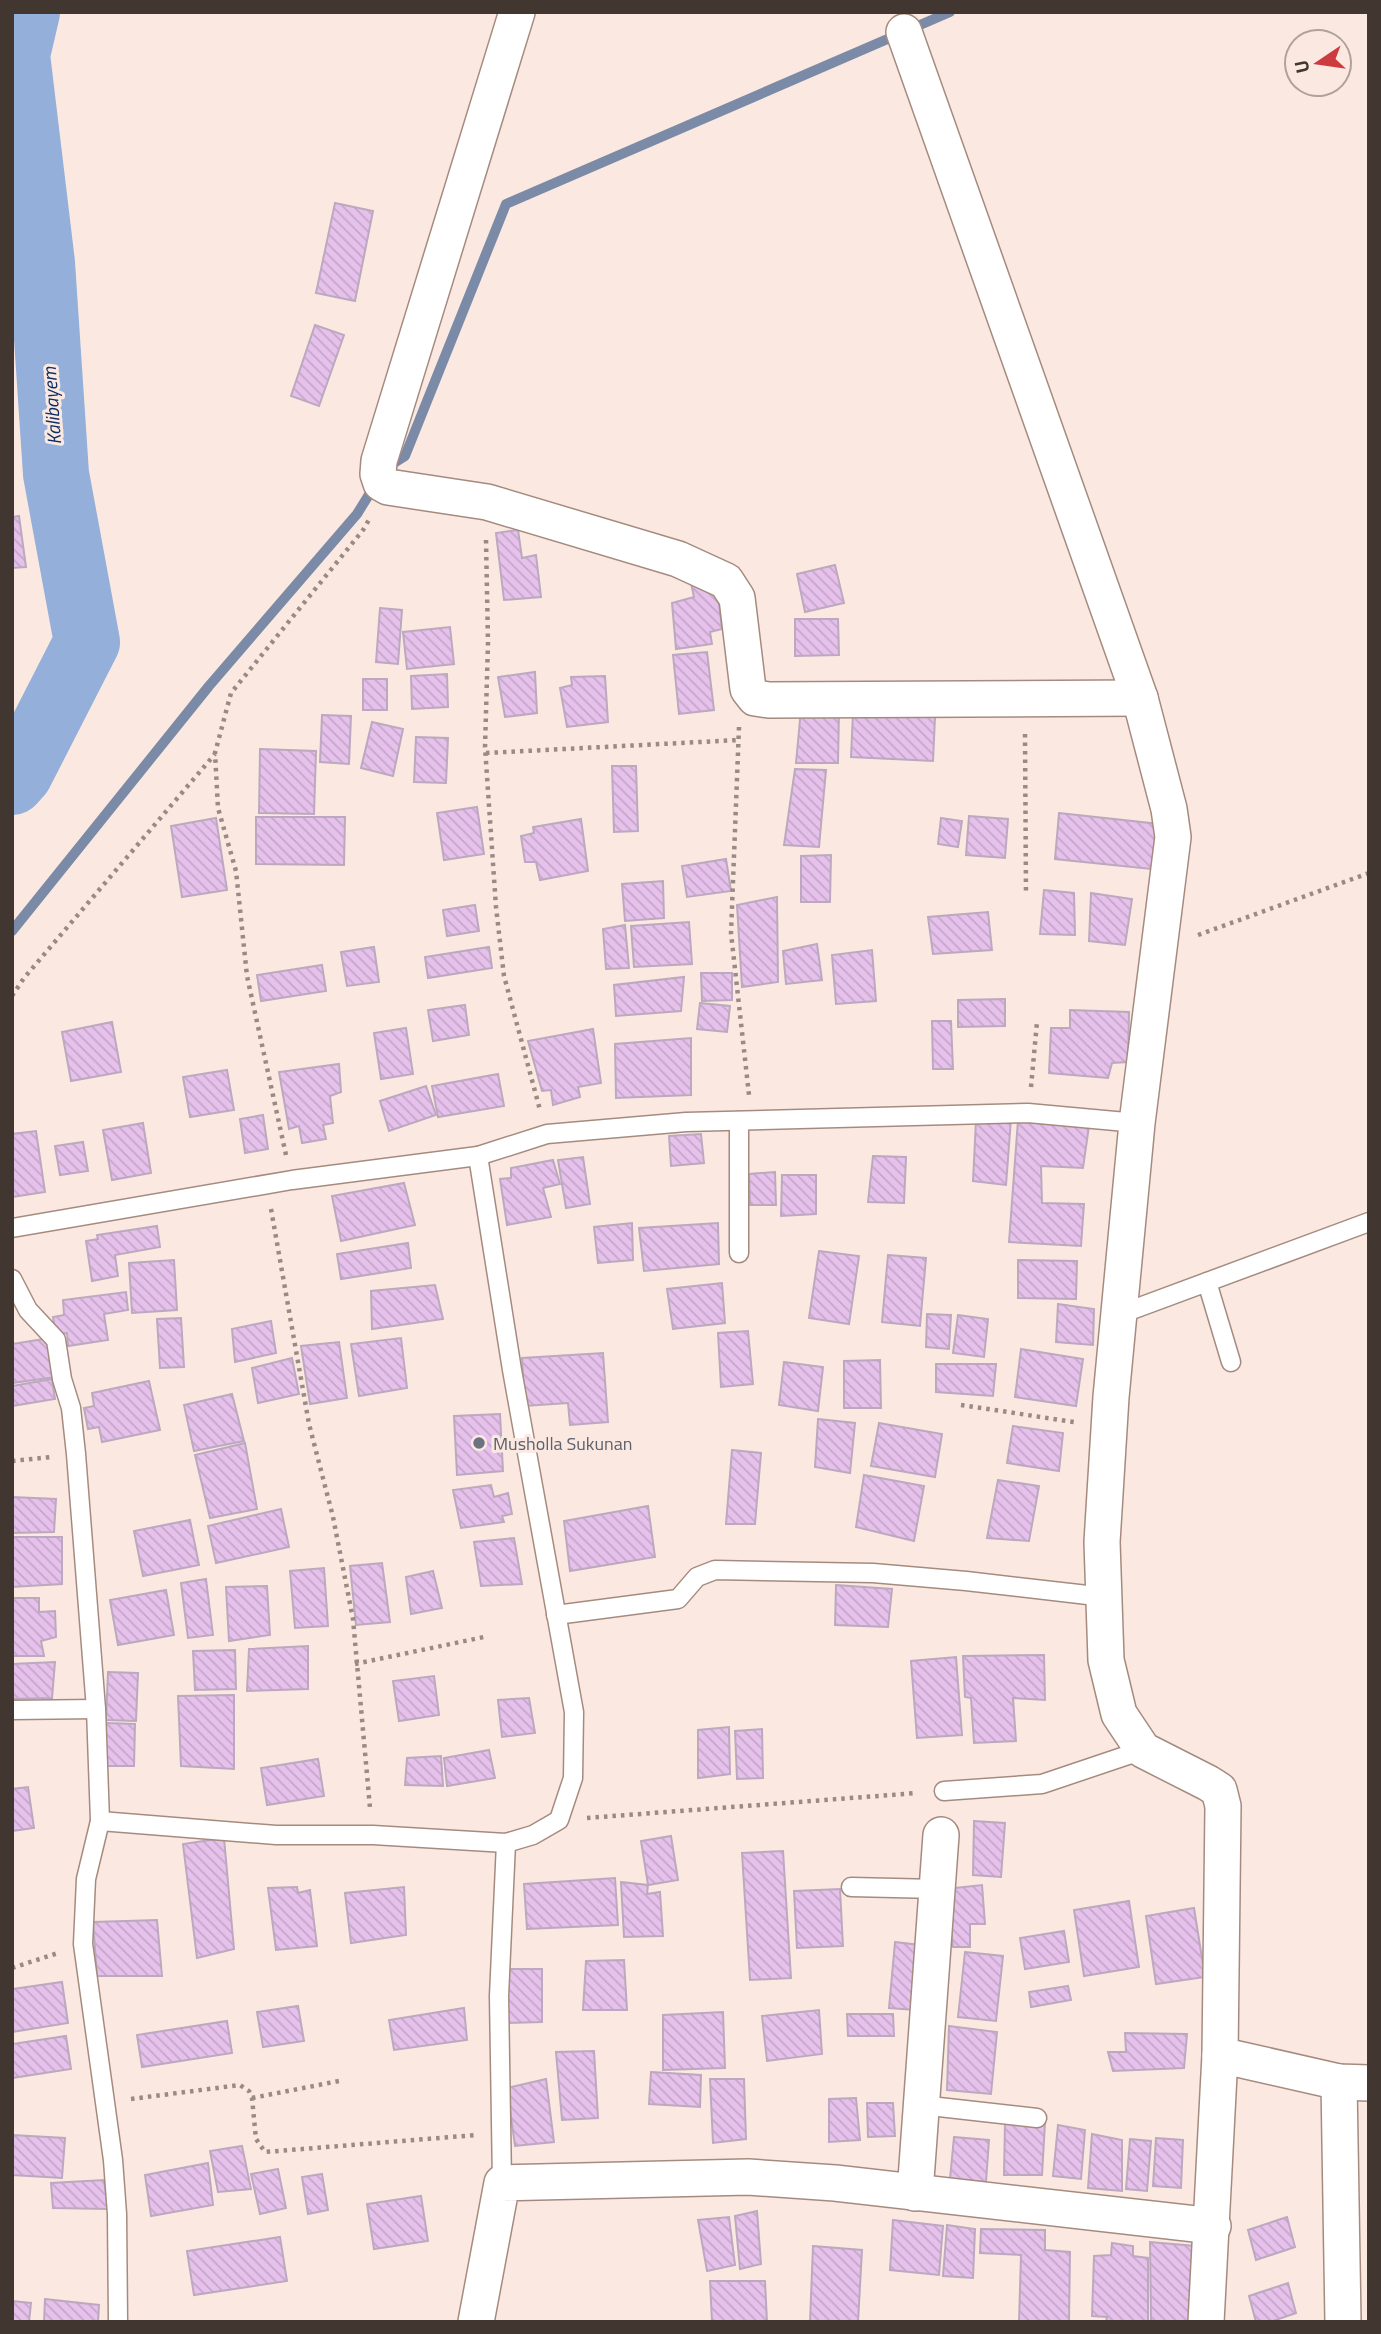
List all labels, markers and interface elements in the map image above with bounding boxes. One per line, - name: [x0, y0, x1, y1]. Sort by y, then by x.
- north arrow: [1283, 28, 1353, 98]
- text: U: [1285, 58, 1316, 76]
- water label: Kalibayem: [34, 365, 68, 446]
- place label: Musholla Sukunan: [493, 1430, 632, 1457]
- marker: Musholla Sukunan: [471, 1435, 487, 1451]

